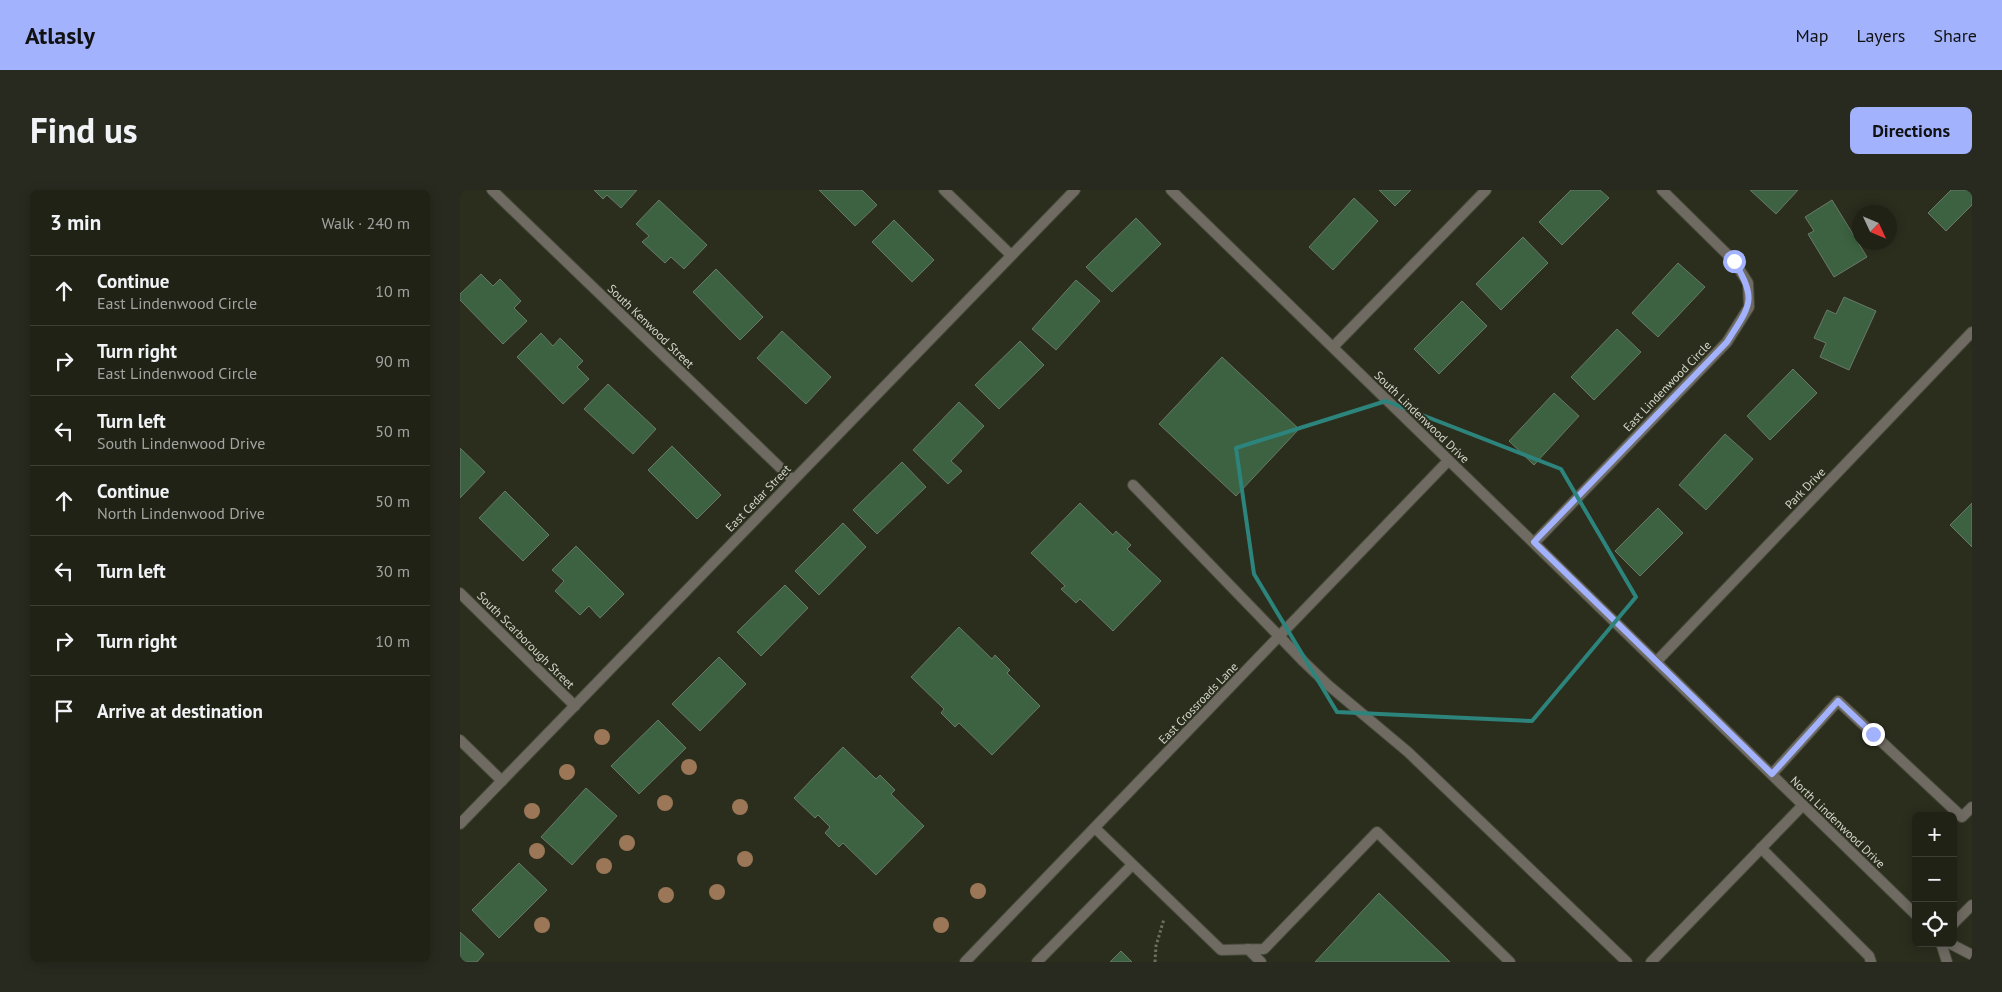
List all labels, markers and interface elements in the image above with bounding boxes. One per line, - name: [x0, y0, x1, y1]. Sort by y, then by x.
- text: Atlasly: [25, 20, 95, 51]
- text: Map: [1796, 24, 1828, 47]
- text: Layers: [1856, 24, 1905, 47]
- text: Share: [1933, 24, 1977, 47]
- text: Find us: [30, 107, 138, 153]
- button: Directions: [1850, 107, 1972, 154]
- north arrow: [1852, 205, 1897, 250]
- text: 3 min: [50, 209, 101, 236]
- text: Walk · 240 m: [321, 213, 410, 233]
- route start: [1723, 250, 1746, 273]
- text: Continue: [97, 269, 169, 293]
- icon: ahead: [50, 277, 78, 305]
- text: 10 m: [375, 281, 410, 301]
- street label: South Kenwood Street: [605, 281, 697, 371]
- text: East Lindenwood Circle: [97, 293, 257, 313]
- street label: East Lindenwood Circle: [1620, 338, 1714, 434]
- text: Turn right: [97, 339, 177, 363]
- icon: right: [50, 347, 78, 375]
- text: 90 m: [375, 351, 410, 371]
- text: East Lindenwood Circle: [97, 363, 257, 383]
- street label: South Lindenwood Drive: [1371, 368, 1473, 466]
- text: Turn left: [97, 409, 166, 433]
- icon: left: [50, 417, 78, 445]
- text: 50 m: [375, 421, 410, 441]
- text: South Lindenwood Drive: [97, 433, 265, 453]
- street label: East Cedar Street: [722, 461, 794, 535]
- street label: Park Drive: [1782, 464, 1828, 512]
- text: Continue: [97, 479, 169, 503]
- icon: ahead: [50, 487, 78, 515]
- text: 50 m: [375, 491, 410, 511]
- text: North Lindenwood Drive: [97, 503, 265, 523]
- icon: left: [50, 557, 78, 585]
- text: Turn left: [97, 559, 166, 583]
- text: 30 m: [375, 561, 410, 581]
- street label: South Scarborough Street: [474, 588, 578, 692]
- icon: right: [50, 627, 78, 655]
- text: Turn right: [97, 629, 177, 653]
- text: 10 m: [375, 631, 410, 651]
- street label: East Crossroads Lane: [1155, 659, 1241, 747]
- icon: arrive: [50, 697, 78, 725]
- text: Arrive at destination: [97, 699, 263, 723]
- route end: [1862, 723, 1885, 746]
- street label: North Lindenwood Drive: [1787, 773, 1889, 871]
- map controls: [1912, 812, 1957, 947]
- button: +: [1912, 812, 1957, 857]
- button: −: [1912, 857, 1957, 902]
- button: locate: [1912, 902, 1957, 947]

